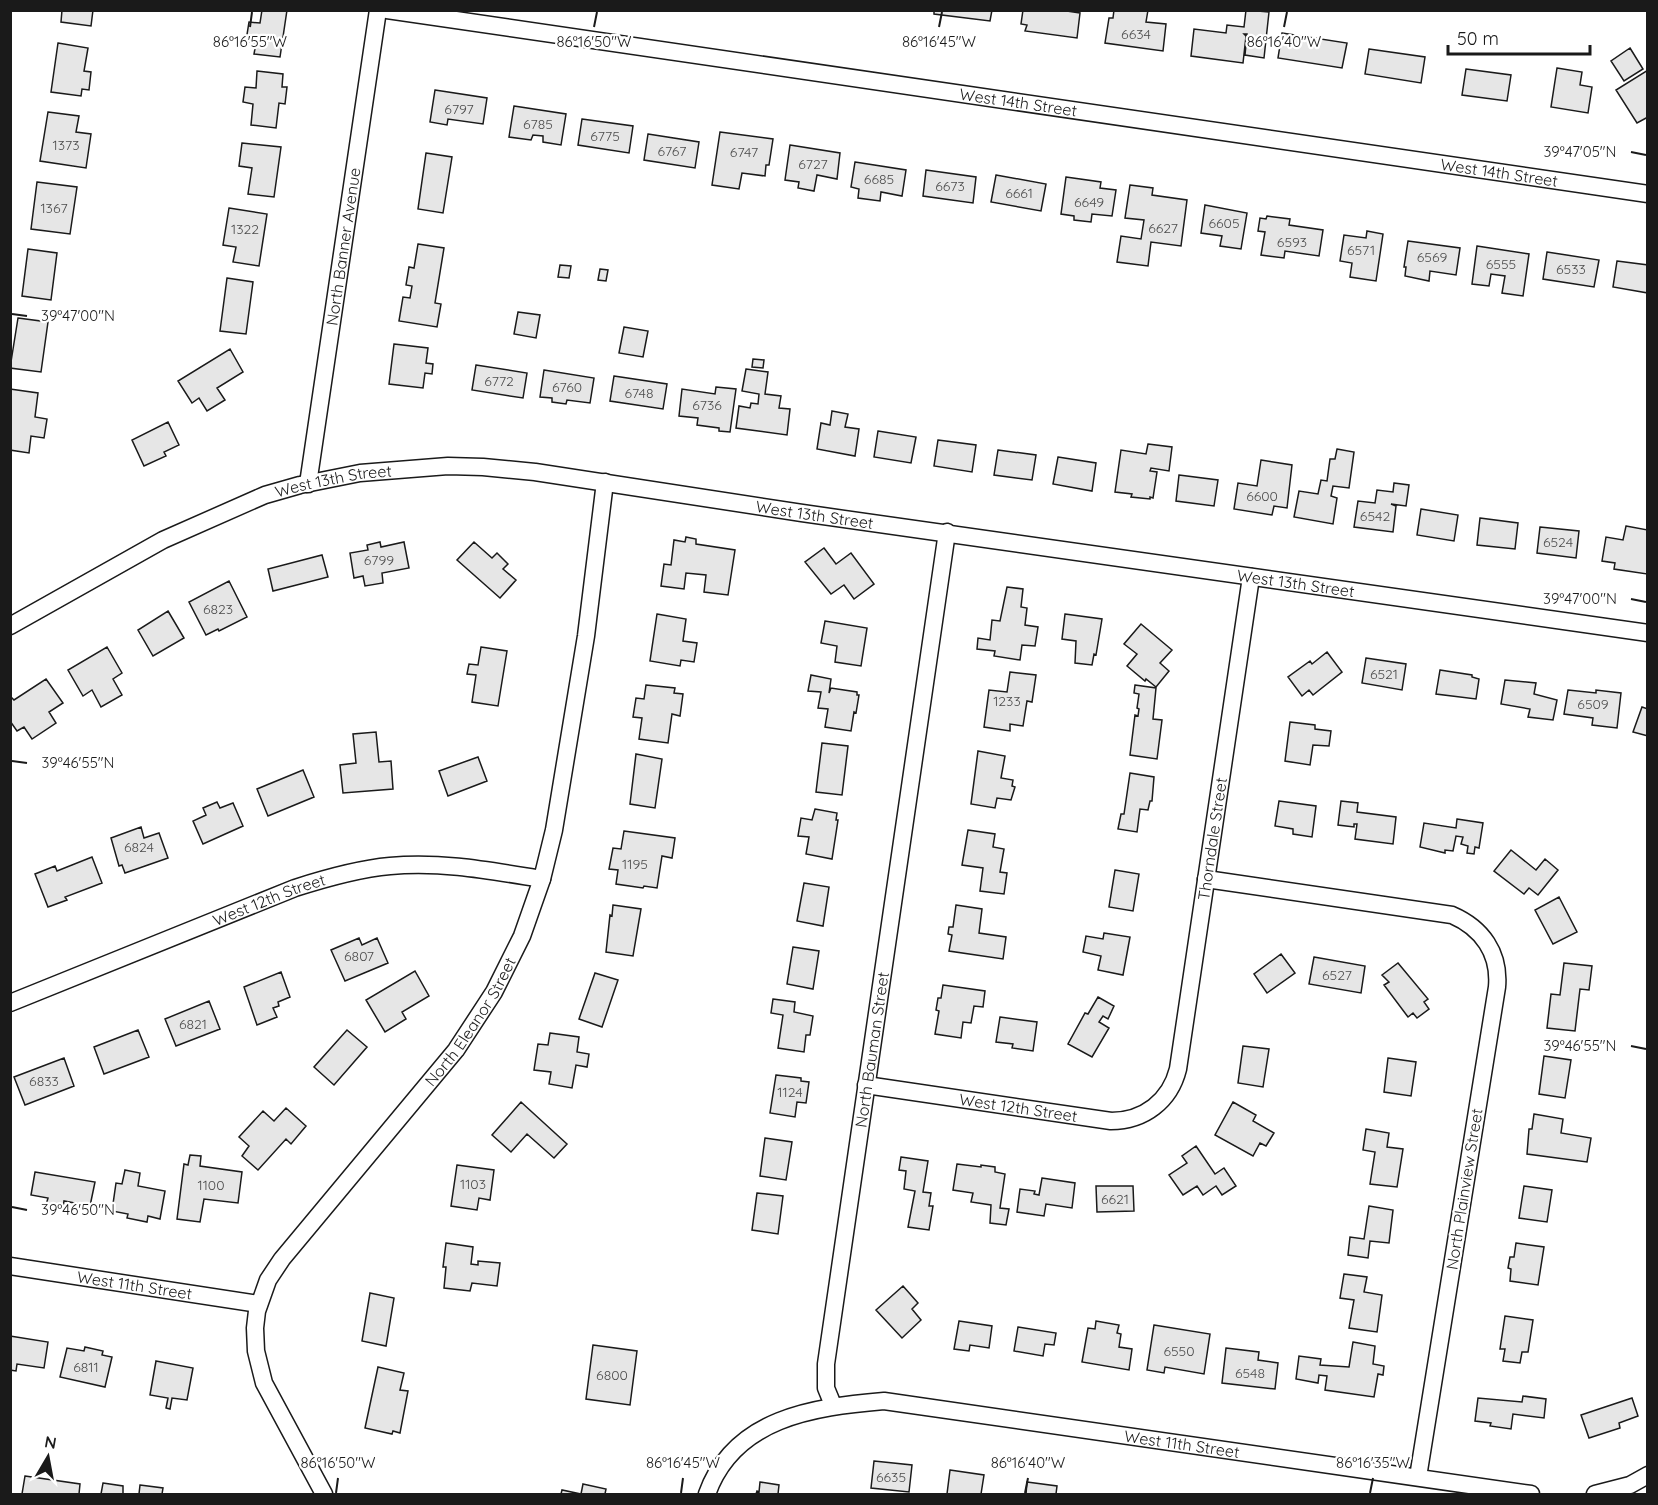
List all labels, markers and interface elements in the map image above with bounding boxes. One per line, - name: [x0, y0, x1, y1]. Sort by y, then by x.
- scale bar: [1448, 18, 1590, 56]
- house number: 6634: [1121, 25, 1151, 43]
- text: 50 m: [1457, 27, 1499, 50]
- text: 86°16'55"W: [213, 32, 288, 51]
- text: 86°16'50"W: [556, 32, 632, 51]
- text: 86°16'45"W: [902, 32, 977, 51]
- text: 86°16'40"W: [1247, 32, 1322, 51]
- street label: West 14th Street: [958, 84, 1078, 121]
- house number: 6797: [444, 100, 474, 118]
- house number: 6785: [523, 115, 553, 133]
- house number: 6775: [590, 127, 620, 145]
- house number: 1373: [52, 136, 80, 154]
- house number: 6767: [657, 142, 687, 160]
- text: 39°47'05"N: [1543, 142, 1617, 161]
- house number: 6747: [730, 143, 758, 161]
- street label: West 14th Street: [1439, 154, 1559, 191]
- house number: 6727: [798, 155, 828, 173]
- street label: North Banner Avenue: [322, 166, 365, 327]
- house number: 6685: [864, 170, 894, 188]
- house number: 6673: [935, 177, 965, 195]
- house number: 6661: [1005, 184, 1033, 202]
- house number: 6649: [1074, 193, 1104, 211]
- house number: 1367: [40, 199, 68, 217]
- house number: 6605: [1208, 214, 1240, 232]
- house number: 6627: [1148, 219, 1178, 237]
- house number: 1322: [231, 220, 259, 238]
- house number: 6593: [1277, 233, 1307, 251]
- house number: 6571: [1347, 241, 1375, 259]
- house number: 6569: [1417, 248, 1447, 266]
- house number: 6555: [1486, 255, 1516, 273]
- house number: 6533: [1556, 260, 1586, 278]
- text: 39°47'00"N: [41, 306, 115, 325]
- house number: 6772: [484, 372, 514, 390]
- house number: 6760: [552, 378, 582, 396]
- house number: 6748: [624, 384, 654, 402]
- house number: 6736: [692, 396, 722, 414]
- street label: West 13th Street: [273, 461, 392, 502]
- house number: 6600: [1246, 487, 1278, 505]
- street label: West 13th Street: [754, 496, 875, 533]
- house number: 6542: [1360, 507, 1390, 525]
- house number: 6524: [1543, 533, 1573, 551]
- house number: 6799: [364, 551, 394, 569]
- street label: West 13th Street: [1236, 565, 1356, 601]
- text: 39°47'00"N: [1543, 589, 1617, 608]
- house number: 6823: [203, 600, 233, 618]
- house number: 6521: [1370, 665, 1398, 683]
- house number: 1233: [993, 692, 1021, 710]
- house number: 6509: [1577, 695, 1609, 713]
- text: 39°46'55"N: [41, 753, 115, 772]
- street label: Thorndale Street: [1193, 776, 1231, 902]
- house number: 6824: [124, 838, 154, 856]
- house number: 1195: [622, 855, 648, 873]
- street label: West 12th Street: [210, 869, 328, 930]
- house number: 6807: [344, 947, 374, 965]
- street label: North Eleanor Street: [420, 954, 520, 1090]
- house number: 6527: [1322, 966, 1352, 984]
- street label: North Bauman Street: [851, 970, 893, 1129]
- house number: 6821: [179, 1015, 207, 1033]
- text: 39°46'55"N: [1543, 1036, 1617, 1055]
- house number: 6833: [29, 1072, 59, 1090]
- house number: 1124: [777, 1083, 803, 1101]
- street label: West 12th Street: [958, 1089, 1079, 1126]
- street label: North Plainview Street: [1441, 1107, 1487, 1271]
- house number: 1103: [460, 1175, 486, 1193]
- house number: 1100: [197, 1176, 225, 1194]
- house number: 6621: [1101, 1190, 1129, 1208]
- text: 39°46'50"N: [41, 1200, 115, 1219]
- street label: West 11th Street: [76, 1266, 193, 1304]
- house number: 6550: [1163, 1342, 1195, 1360]
- house number: 6811: [73, 1358, 99, 1376]
- house number: 6548: [1235, 1364, 1265, 1382]
- house number: 6800: [596, 1366, 628, 1384]
- street label: West 11th Street: [1123, 1426, 1241, 1462]
- north arrow: [18, 1427, 78, 1487]
- text: N: [43, 1431, 58, 1453]
- text: 86°16'50"W: [300, 1453, 376, 1472]
- text: 86°16'45"W: [646, 1453, 721, 1472]
- text: 86°16'40"W: [991, 1453, 1066, 1472]
- text: 86°16'35"W: [1336, 1453, 1410, 1472]
- house number: 6635: [876, 1468, 906, 1486]

